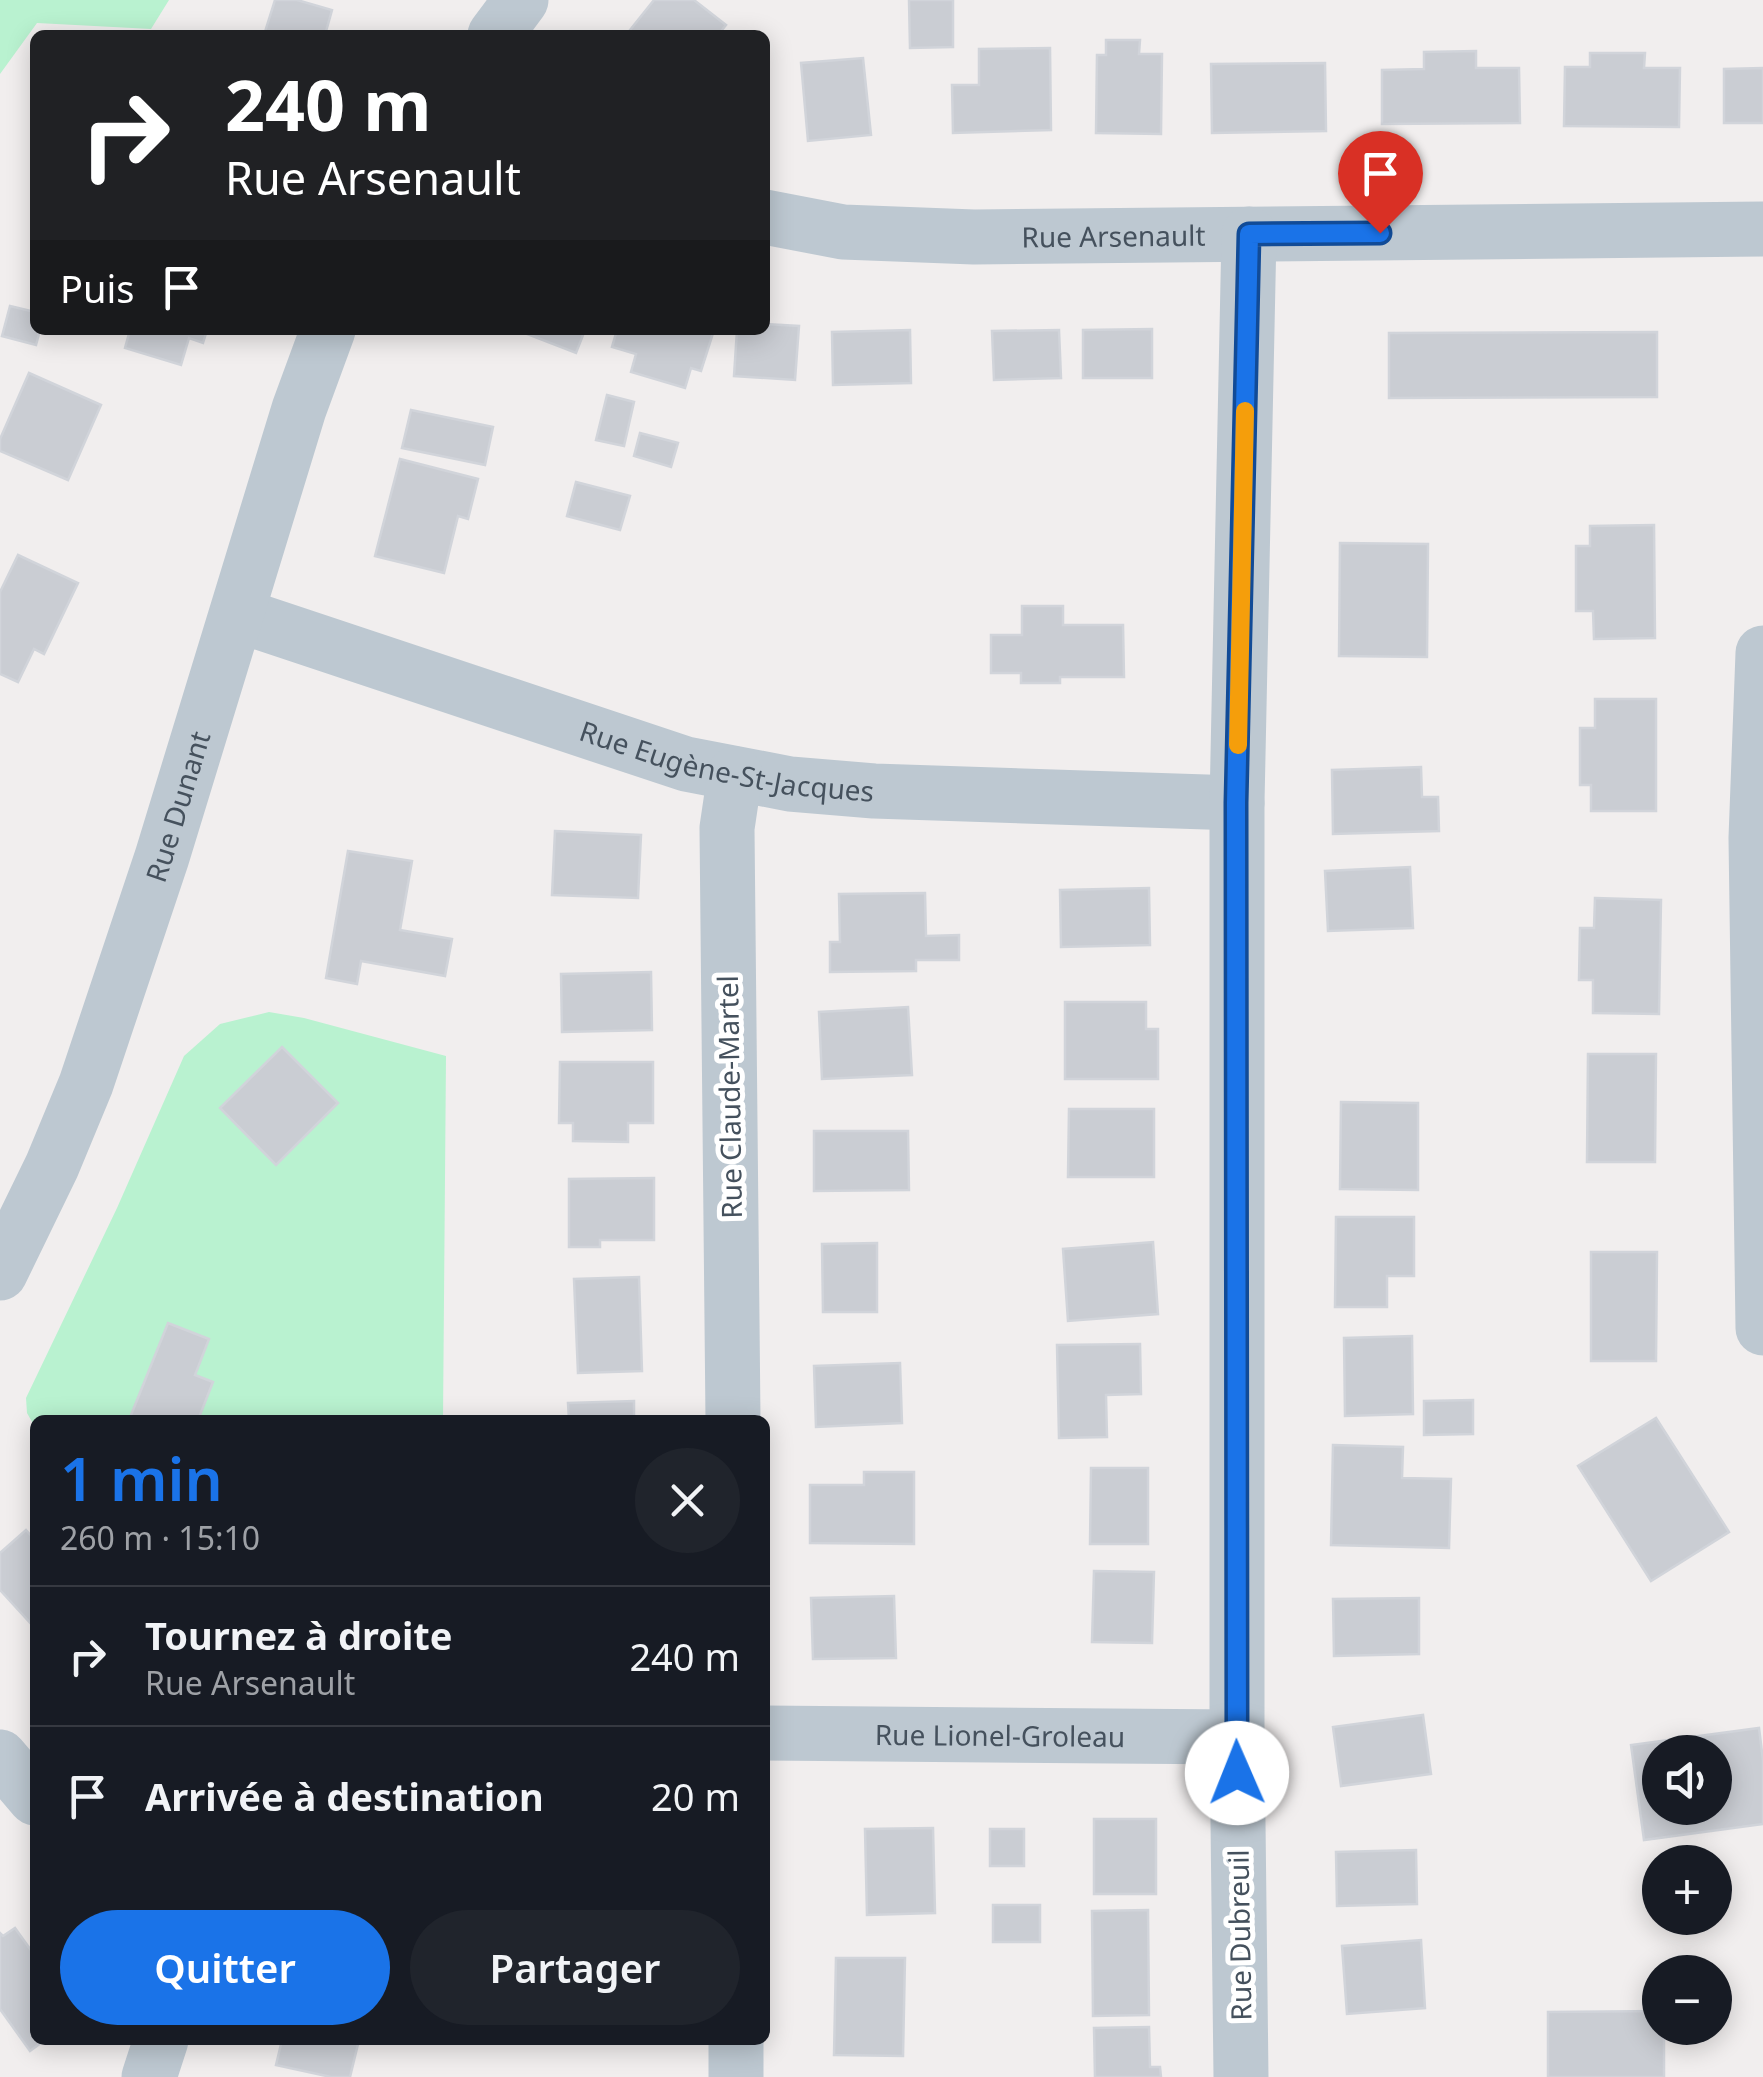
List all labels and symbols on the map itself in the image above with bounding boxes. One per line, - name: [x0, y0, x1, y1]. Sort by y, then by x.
- pin: [1338, 131, 1423, 234]
- street label: Rue Arsenault: [1021, 216, 1206, 256]
- street label: Rue Eugène-St-Jacques: [575, 711, 876, 810]
- street label: Rue Dunant: [136, 726, 218, 887]
- street label: Rue Claude-Martel: [708, 975, 750, 1219]
- street label: Rue Lionel-Groleau: [875, 1715, 1125, 1755]
- position arrow: [1185, 1721, 1289, 1825]
- street label: Rue Dubreuil: [1219, 1849, 1259, 2021]

